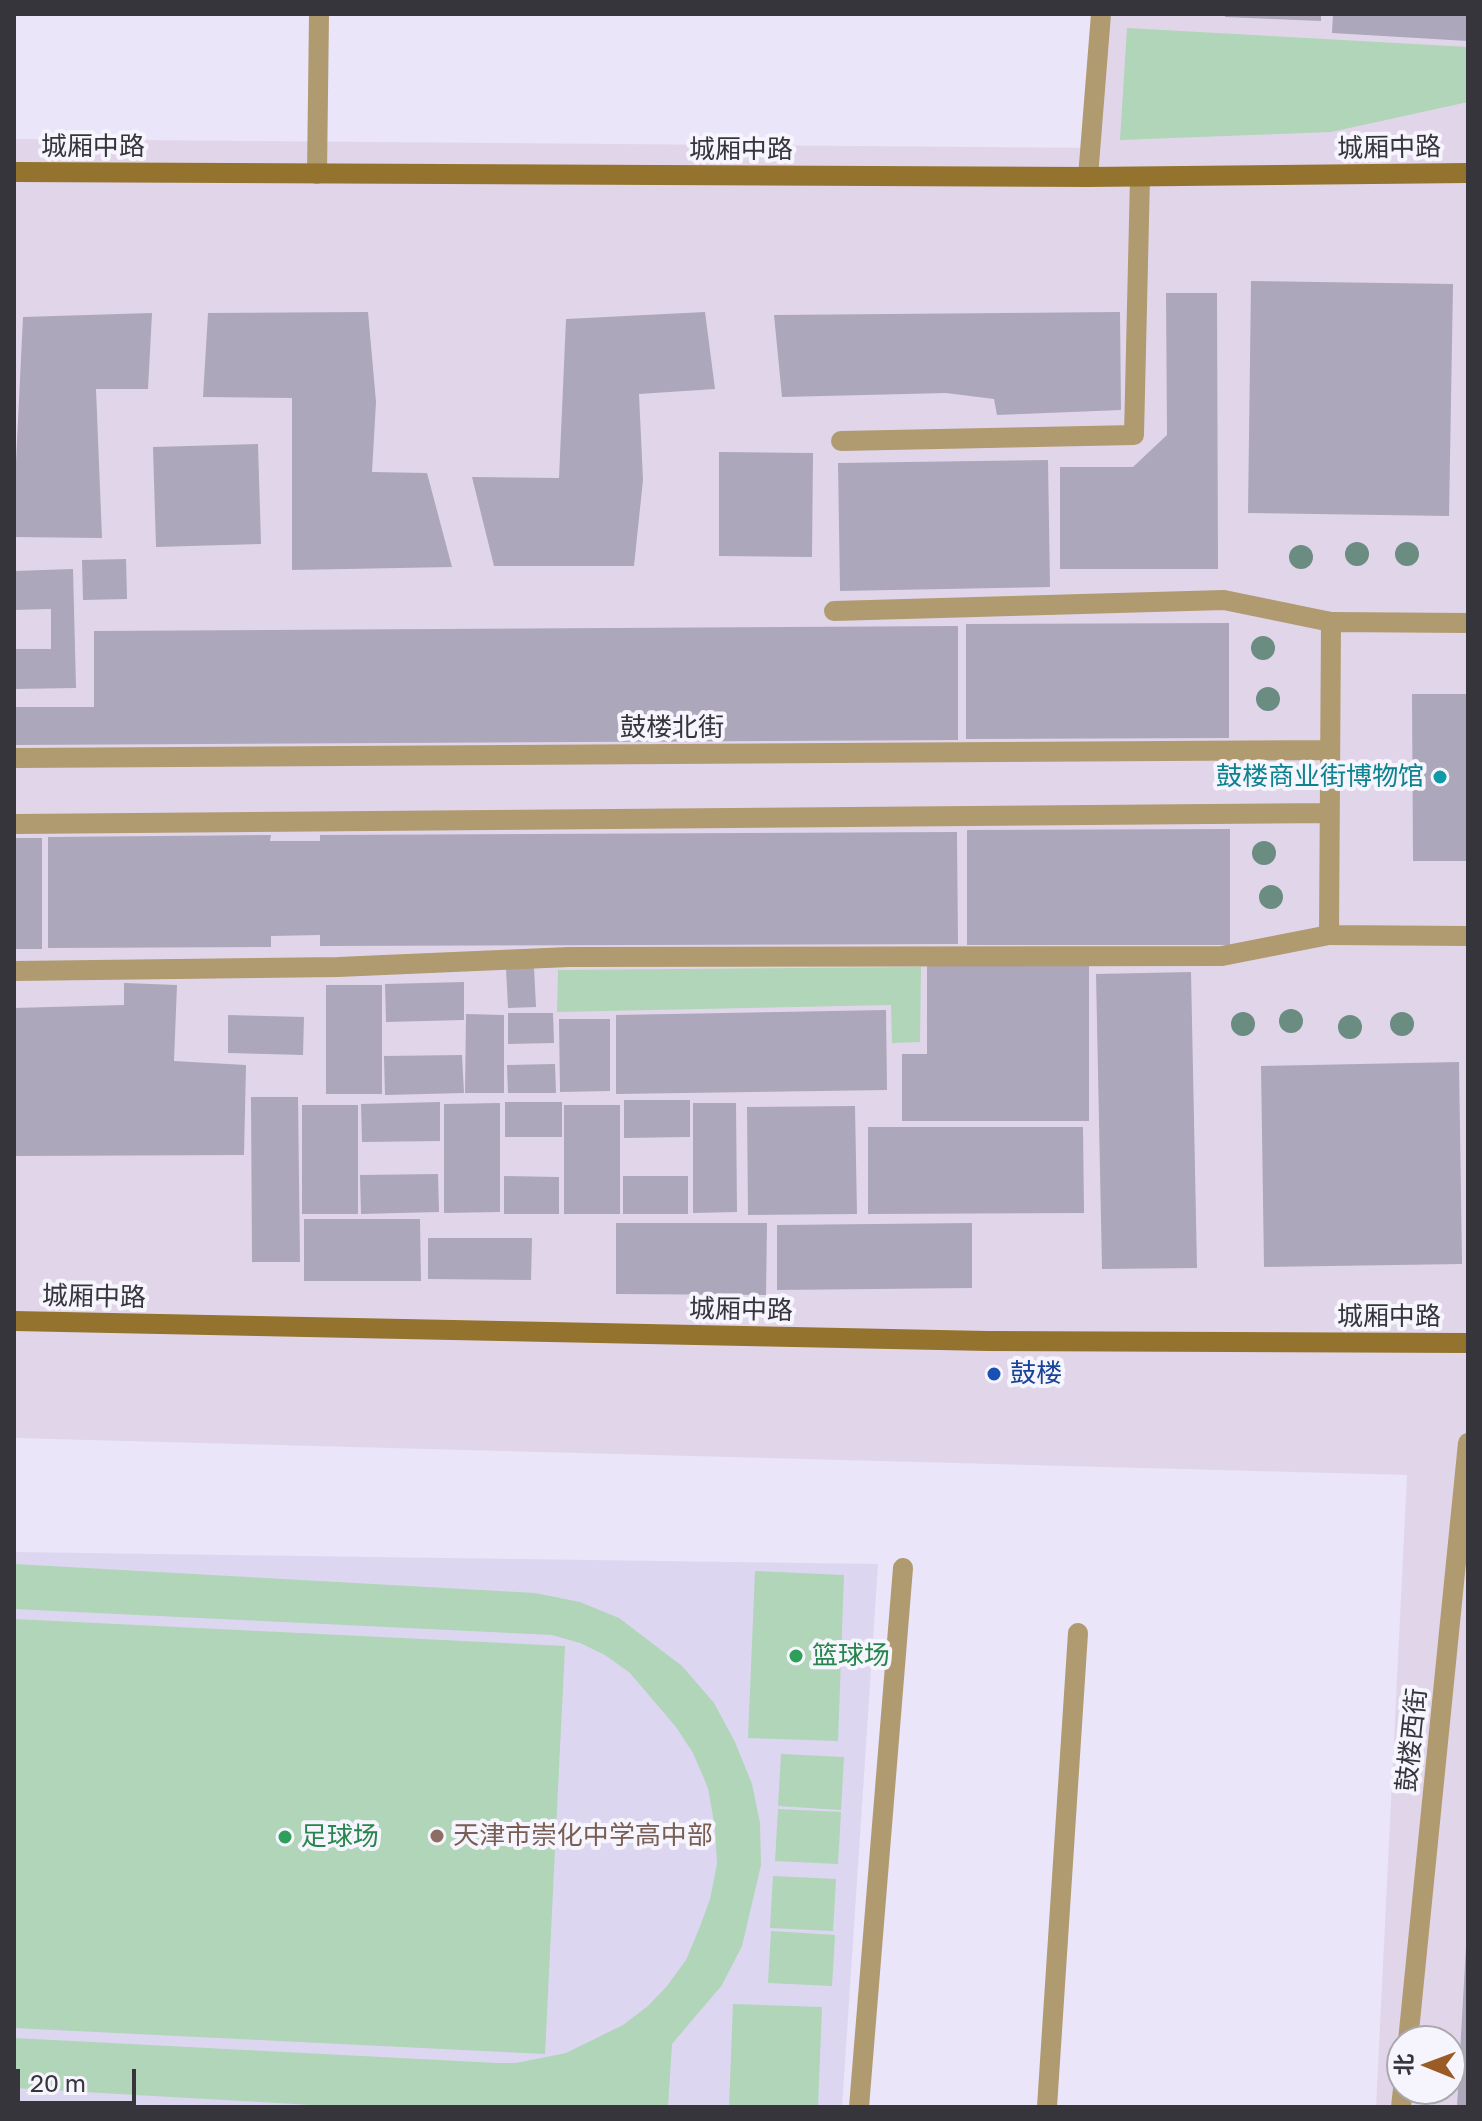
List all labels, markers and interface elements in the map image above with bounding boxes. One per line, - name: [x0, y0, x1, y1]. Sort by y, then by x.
- street label: 城厢中路: [41, 131, 145, 163]
- street label: 城厢中路: [1337, 131, 1441, 165]
- street label: 城厢中路: [689, 134, 793, 166]
- street label: 鼓楼北街: [620, 712, 724, 744]
- place label: 鼓楼商业街博物馆: [1216, 761, 1424, 793]
- marker: 鼓楼商业街博物馆: [1431, 768, 1449, 786]
- street label: 城厢中路: [42, 1280, 146, 1314]
- street label: 城厢中路: [689, 1293, 793, 1327]
- street label: 城厢中路: [1337, 1301, 1441, 1333]
- place label: 鼓楼: [1010, 1358, 1062, 1390]
- marker: 鼓楼: [985, 1365, 1003, 1383]
- place label: 篮球场: [812, 1640, 890, 1672]
- marker: 篮球场: [787, 1647, 805, 1665]
- street label: 鼓楼西街: [1391, 1687, 1433, 1793]
- place label: 天津市崇化中学高中部: [453, 1820, 713, 1852]
- place label: 足球场: [301, 1821, 379, 1853]
- marker: 天津市崇化中学高中部: [428, 1827, 446, 1845]
- marker: 足球场: [276, 1828, 294, 1846]
- north arrow: [1386, 2025, 1466, 2105]
- scale bar: [20, 2053, 140, 2103]
- text: 北: [1390, 2053, 1417, 2076]
- text: 20 m: [30, 2068, 86, 2097]

